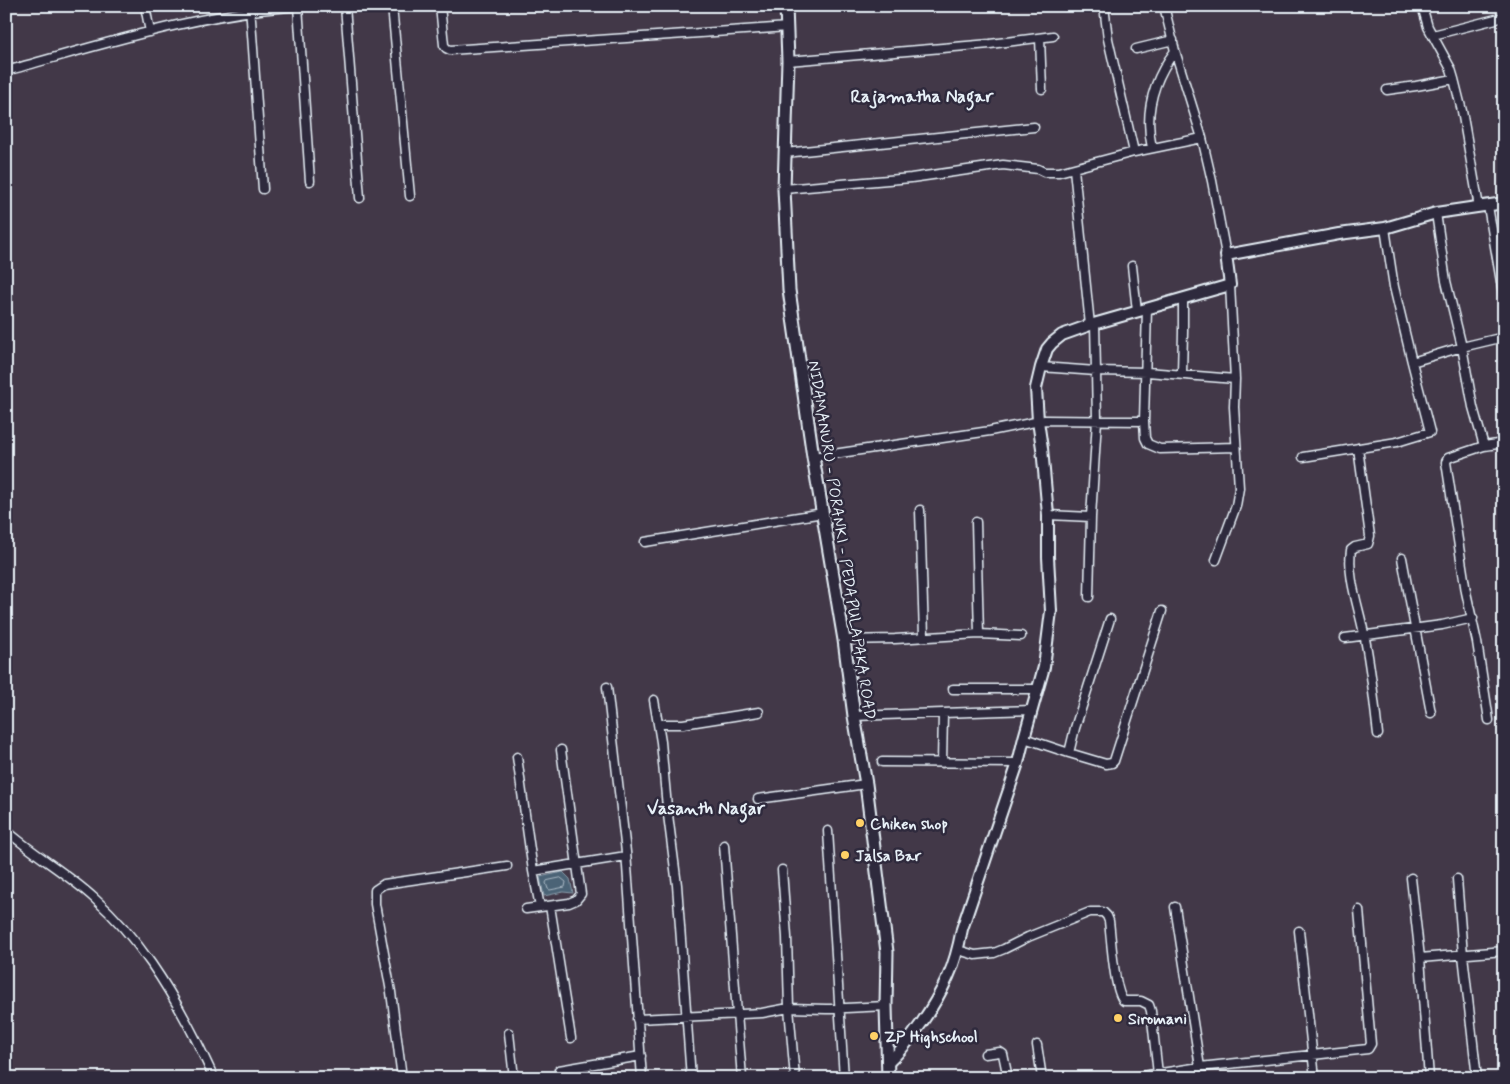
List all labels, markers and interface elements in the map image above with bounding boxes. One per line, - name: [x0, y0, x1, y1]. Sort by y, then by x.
- district label: Rajamatha Nagar: [850, 85, 994, 111]
- street label: NIDAMANURU - PORANKI - PEDAPULAPAKA ROAD: [803, 359, 880, 721]
- district label: Vasanth Nagar: [647, 797, 766, 823]
- place label: Chiken shop: [870, 814, 948, 835]
- marker: Chiken shop: [854, 817, 866, 829]
- place label: Jalsa Bar: [855, 846, 922, 867]
- marker: Jalsa Bar: [839, 849, 851, 861]
- place label: Siromani: [1128, 1009, 1187, 1030]
- marker: Siromani: [1112, 1012, 1124, 1024]
- place label: ZP Highschool: [884, 1027, 978, 1049]
- marker: ZP Highschool: [868, 1030, 880, 1042]

